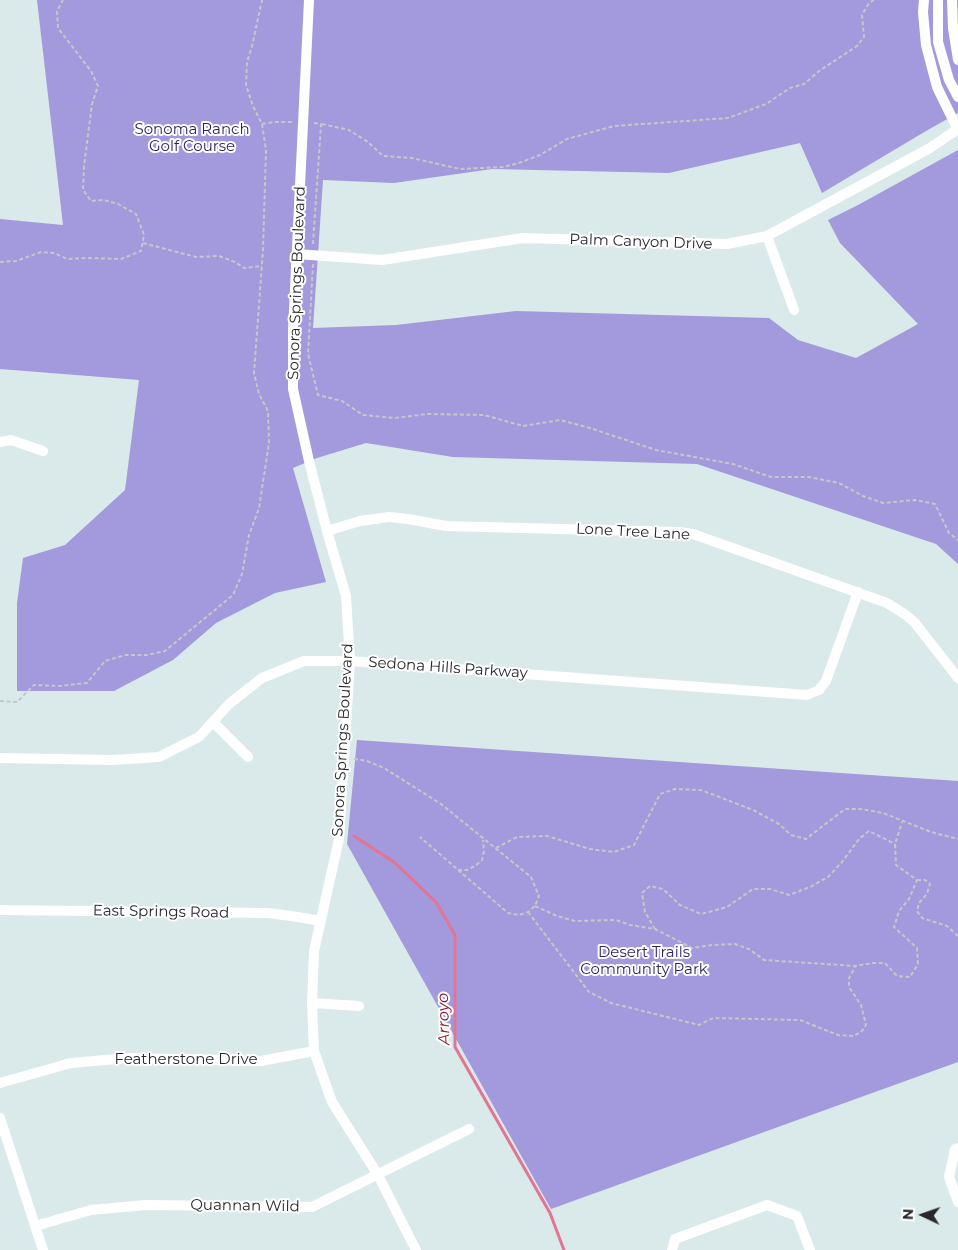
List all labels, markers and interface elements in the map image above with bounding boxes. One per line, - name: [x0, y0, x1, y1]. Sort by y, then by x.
- park label: Sonoma Ranch Golf Course: [134, 121, 250, 156]
- street label: Sonora Springs Boulevard: [285, 186, 309, 380]
- street label: Palm Canyon Drive: [569, 231, 713, 253]
- street label: Lone Tree Lane: [575, 520, 691, 544]
- street label: Sonora Springs Boulevard: [329, 643, 357, 837]
- street label: Sedona Hills Parkway: [368, 653, 528, 683]
- street label: East Springs Road: [93, 902, 229, 922]
- park label: Desert Trails Community Park: [580, 944, 708, 979]
- water label: Arroyo: [433, 993, 455, 1045]
- street label: Featherstone Drive: [114, 1051, 258, 1069]
- north arrow: [898, 1190, 948, 1240]
- street label: Quannan Wild: [190, 1196, 300, 1216]
- text: N: [899, 1208, 917, 1220]

